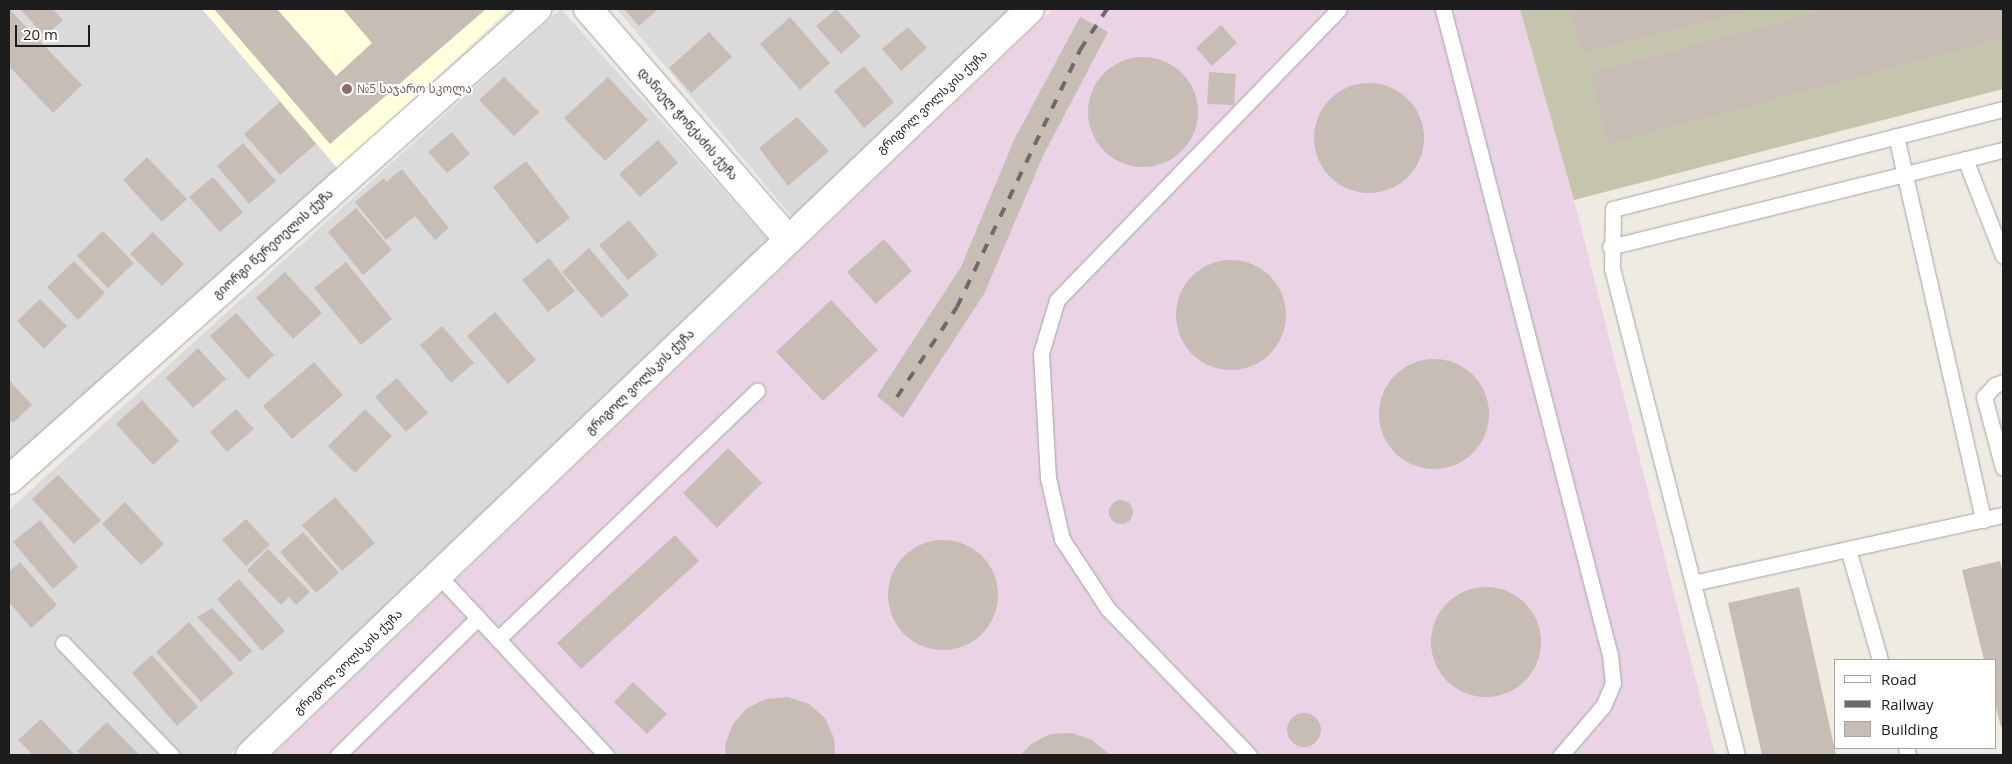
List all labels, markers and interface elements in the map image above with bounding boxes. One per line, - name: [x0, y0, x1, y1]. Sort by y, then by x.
- scale bar: [18, 15, 92, 47]
- text: 20 m: [23, 24, 58, 44]
- street label: გრიგოლ ვოლსკის ქუჩა: [874, 47, 990, 157]
- street label: დანიელ ჭონქაძის ქუჩა: [635, 65, 741, 183]
- place label: №5 საჯარო სკოლა: [357, 82, 472, 96]
- marker: №5 საჯარო სკოლა: [341, 83, 353, 95]
- street label: გიორგი წერეთელის ქუჩა: [210, 186, 336, 302]
- street label: გრიგოლ ვოლსკის ქუჩა: [583, 326, 697, 438]
- street label: გრიგოლ ვოლსკის ქუჩა: [291, 606, 405, 718]
- legend: [1834, 659, 1997, 749]
- text: Road: [1881, 669, 1917, 689]
- text: Railway: [1881, 694, 1934, 714]
- text: Building: [1881, 719, 1938, 739]

